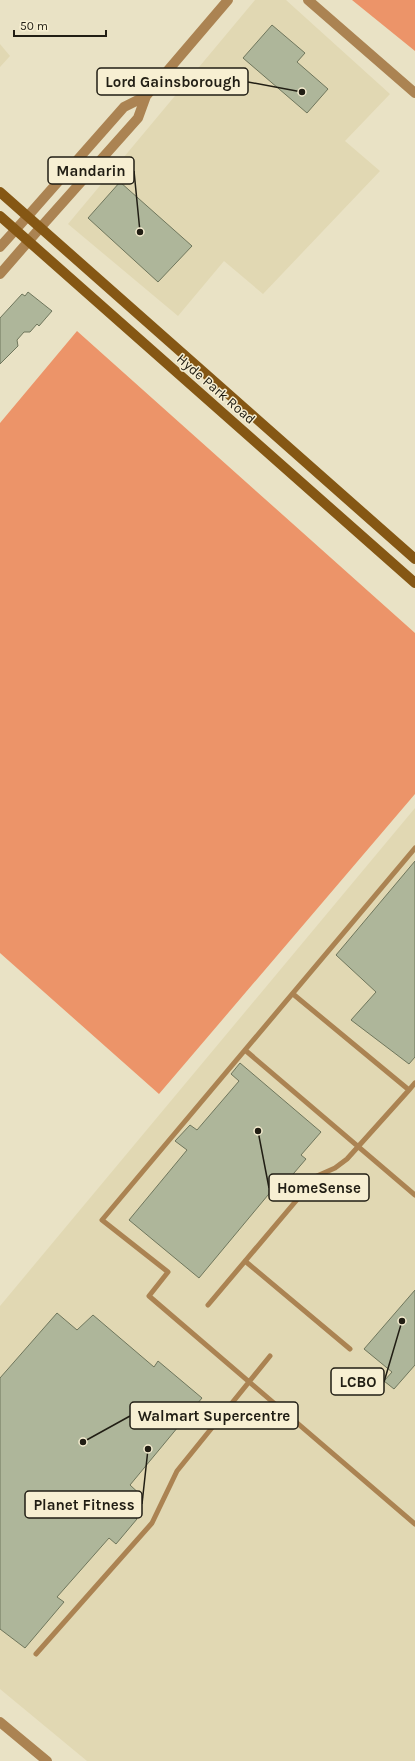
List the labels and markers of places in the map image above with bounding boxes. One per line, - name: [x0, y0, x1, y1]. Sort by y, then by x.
- callout: Lord Gainsborough: [97, 68, 248, 95]
- callout: Mandarin: [48, 157, 134, 184]
- callout: HomeSense: [269, 1174, 369, 1201]
- callout: LCBO: [331, 1368, 384, 1395]
- callout: Walmart Supercentre: [130, 1402, 298, 1429]
- callout: Planet Fitness: [25, 1491, 142, 1518]

